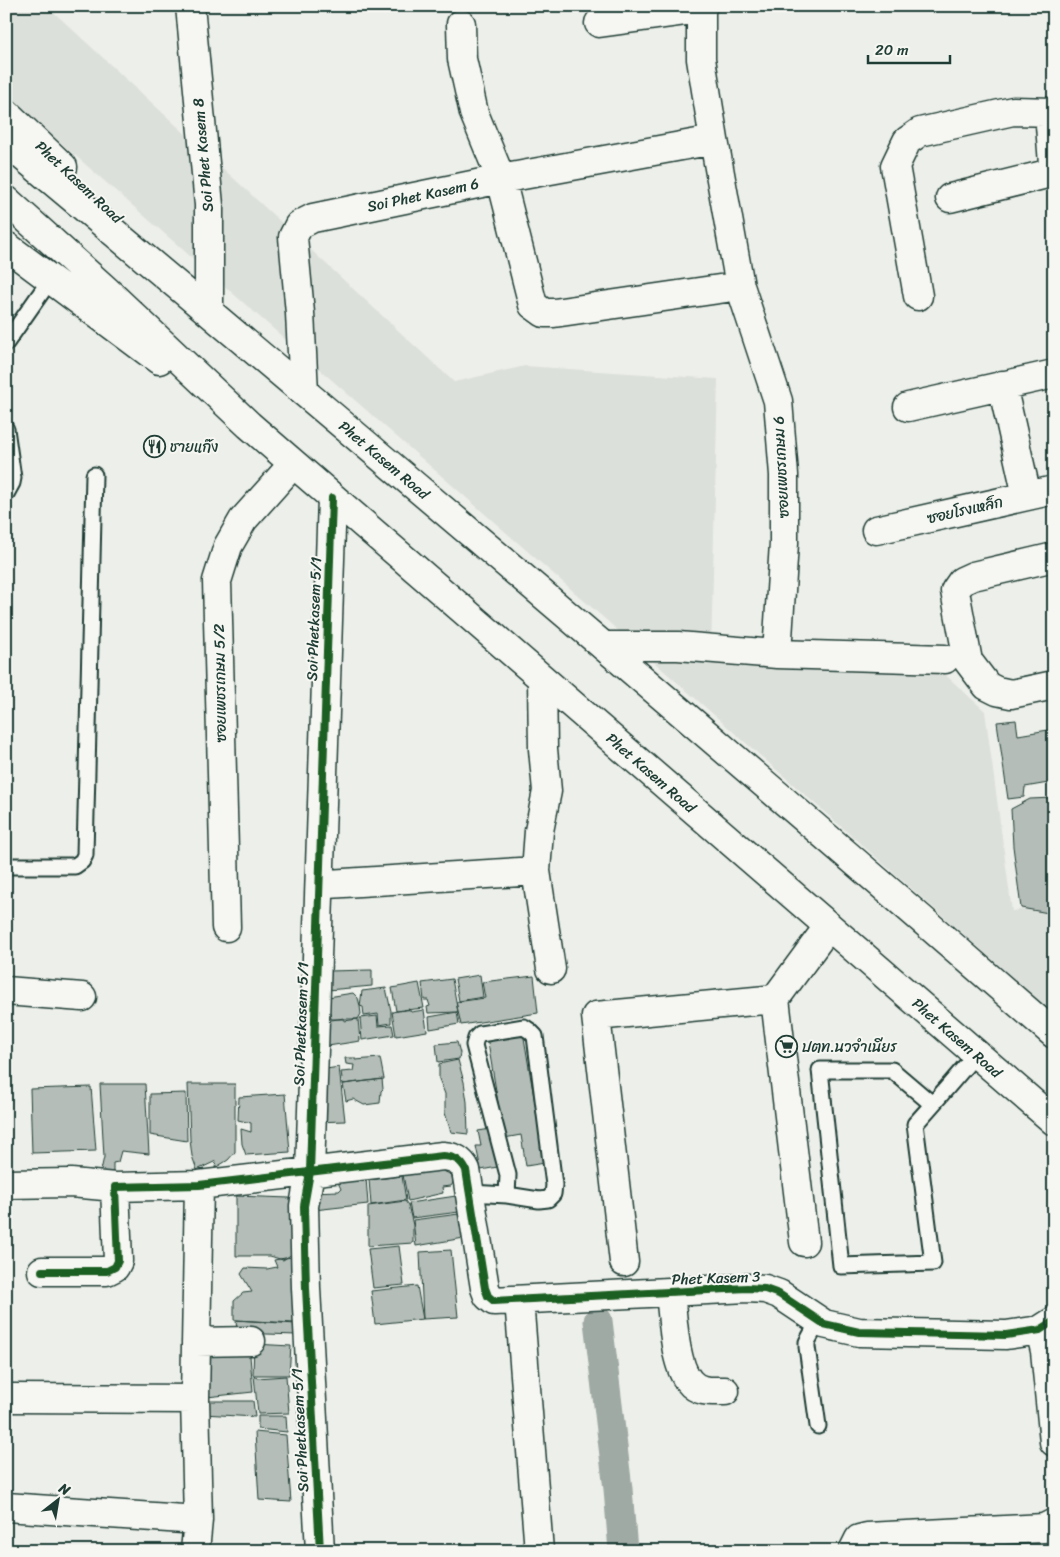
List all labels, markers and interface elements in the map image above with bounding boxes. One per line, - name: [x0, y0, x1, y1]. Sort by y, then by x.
- scale bar: [868, 32, 950, 64]
- text: 20 m: [875, 37, 909, 63]
- street label: Soi Phet Kasem 8: [185, 97, 221, 213]
- street label: Phet Kasem Road: [29, 134, 130, 231]
- street label: Soi Phet Kasem 6: [365, 170, 481, 220]
- street label: Phet Kasem Road: [333, 414, 436, 507]
- street label: ซอยเพชรเกษม 6: [765, 415, 797, 519]
- place label: ชายแก๊ง: [170, 434, 218, 460]
- restaurant icon: ชายแก๊ง: [142, 435, 166, 459]
- street label: ซอยโรงเหล็ก: [925, 489, 1006, 531]
- street label: Soi Phetkasem 5/1: [299, 557, 329, 681]
- street label: ซอยเพชรเกษม 5/2: [206, 623, 234, 743]
- street label: Phet Kasem Road: [600, 726, 703, 820]
- street label: Soi Phetkasem 5/1: [286, 962, 316, 1086]
- street label: Phet Kasem Road: [906, 991, 1009, 1085]
- place label: ปตท.นวจำเนียร: [802, 1034, 898, 1060]
- supermarket icon: ปตท.นวจำเนียร: [774, 1035, 798, 1059]
- street label: Phet Kasem 3: [671, 1263, 761, 1293]
- street label: Soi Phetkasem 5/1: [284, 1367, 316, 1493]
- north arrow: [32, 1474, 82, 1524]
- text: N: [53, 1476, 75, 1503]

